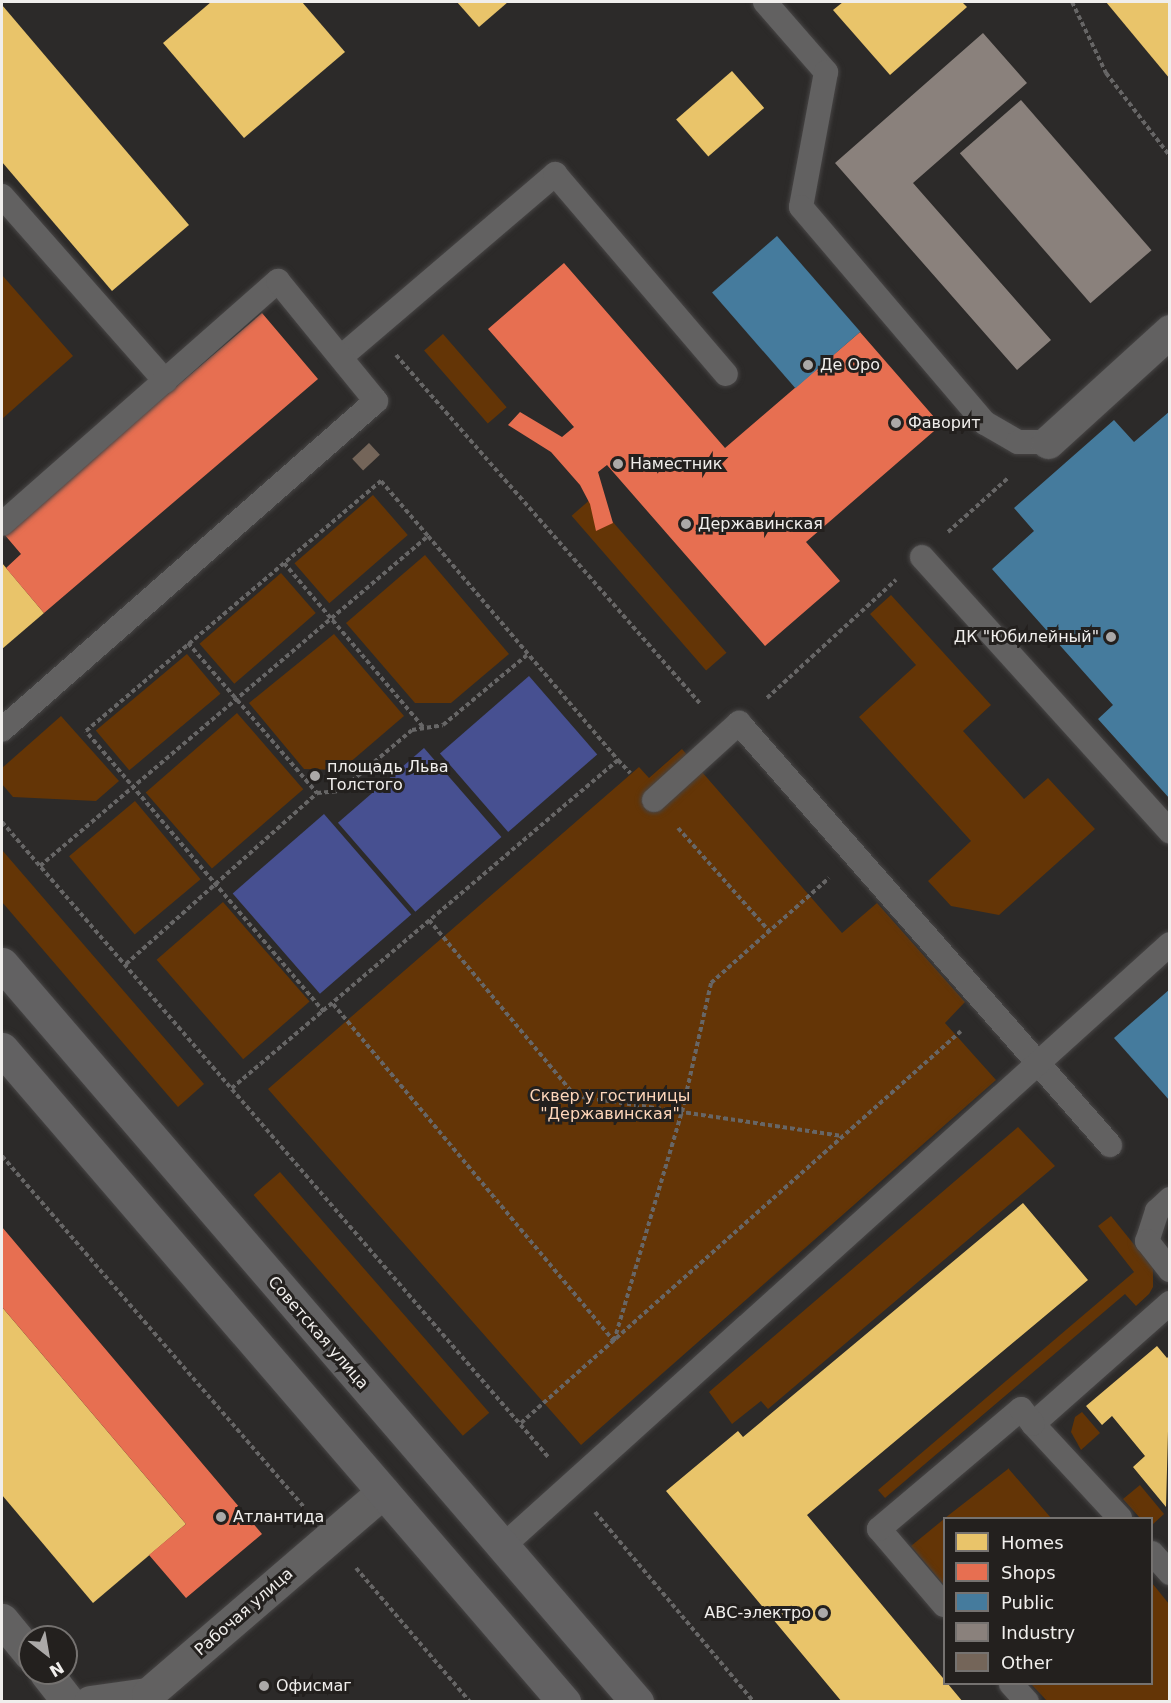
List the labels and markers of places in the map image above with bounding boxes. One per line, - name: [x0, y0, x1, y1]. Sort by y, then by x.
- place label: Де Оро: [820, 355, 880, 375]
- marker: Де Оро: [801, 358, 815, 372]
- place label: Фаворит: [908, 413, 981, 433]
- marker: Фаворит: [889, 416, 903, 430]
- place label: Наместник: [630, 454, 722, 474]
- marker: Наместник: [611, 457, 625, 471]
- place label: Державинская: [698, 514, 823, 534]
- marker: Державинская: [679, 517, 693, 531]
- place label: ДК "Юбилейный": [954, 627, 1099, 647]
- marker: ДК "Юбилейный": [1104, 630, 1118, 644]
- place label: площадь Льва Толстого: [327, 757, 449, 795]
- marker: площадь Льва Толстого: [308, 769, 322, 783]
- place label: Атлантида: [233, 1507, 324, 1527]
- marker: Атлантида: [214, 1510, 228, 1524]
- place label: АВС-электро: [704, 1603, 811, 1623]
- marker: АВС-электро: [816, 1606, 830, 1620]
- place label: Офисмаг: [276, 1676, 352, 1696]
- marker: Офисмаг: [257, 1679, 271, 1693]

